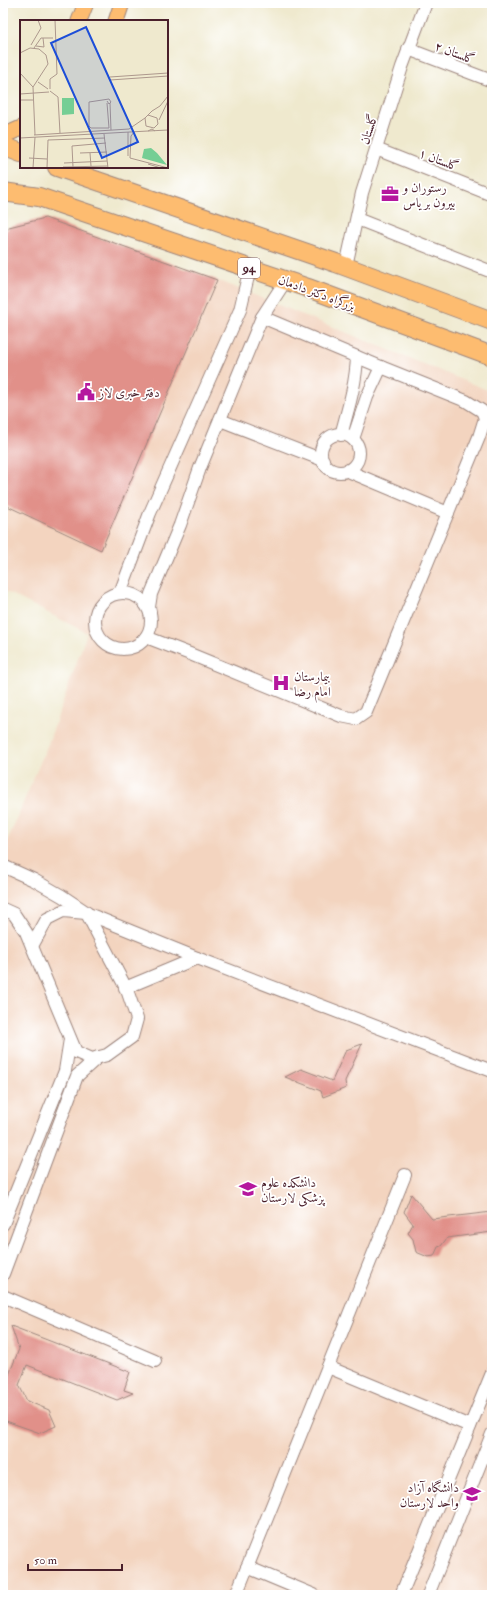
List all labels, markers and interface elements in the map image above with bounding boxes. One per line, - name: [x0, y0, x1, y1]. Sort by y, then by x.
- inset map: [20, 20, 168, 168]
- street label: گلستان ۲: [432, 38, 477, 68]
- street label: گلستان: [357, 112, 381, 147]
- street label: گلستان ۱: [416, 145, 461, 175]
- place label: رستوران و بیرون بر یاس: [401, 180, 455, 211]
- office icon: رستوران و بیرون بر یاس: [380, 184, 400, 204]
- road number: 94: [238, 258, 260, 278]
- street label: بزرگراه دکتر دادمان: [276, 271, 358, 314]
- public building icon: دفتر خبری لاز: [76, 382, 96, 402]
- place label: دفتر خبری لاز: [97, 385, 160, 401]
- place label: بیمارستان امام رضا: [294, 669, 331, 703]
- hospital icon: بیمارستان امام رضا: [271, 673, 291, 693]
- place label: دانشکده علوم پزشکی لارستان: [261, 1175, 326, 1207]
- school or university icon: دانشکده علوم پزشکی لارستان: [238, 1179, 258, 1199]
- place label: دانشگاه آزاد واحد لارستان: [400, 1479, 459, 1511]
- school or university icon: دانشگاه آزاد واحد لارستان: [462, 1484, 482, 1504]
- scale bar: [28, 1546, 122, 1572]
- text: 50 m: [34, 1553, 58, 1568]

